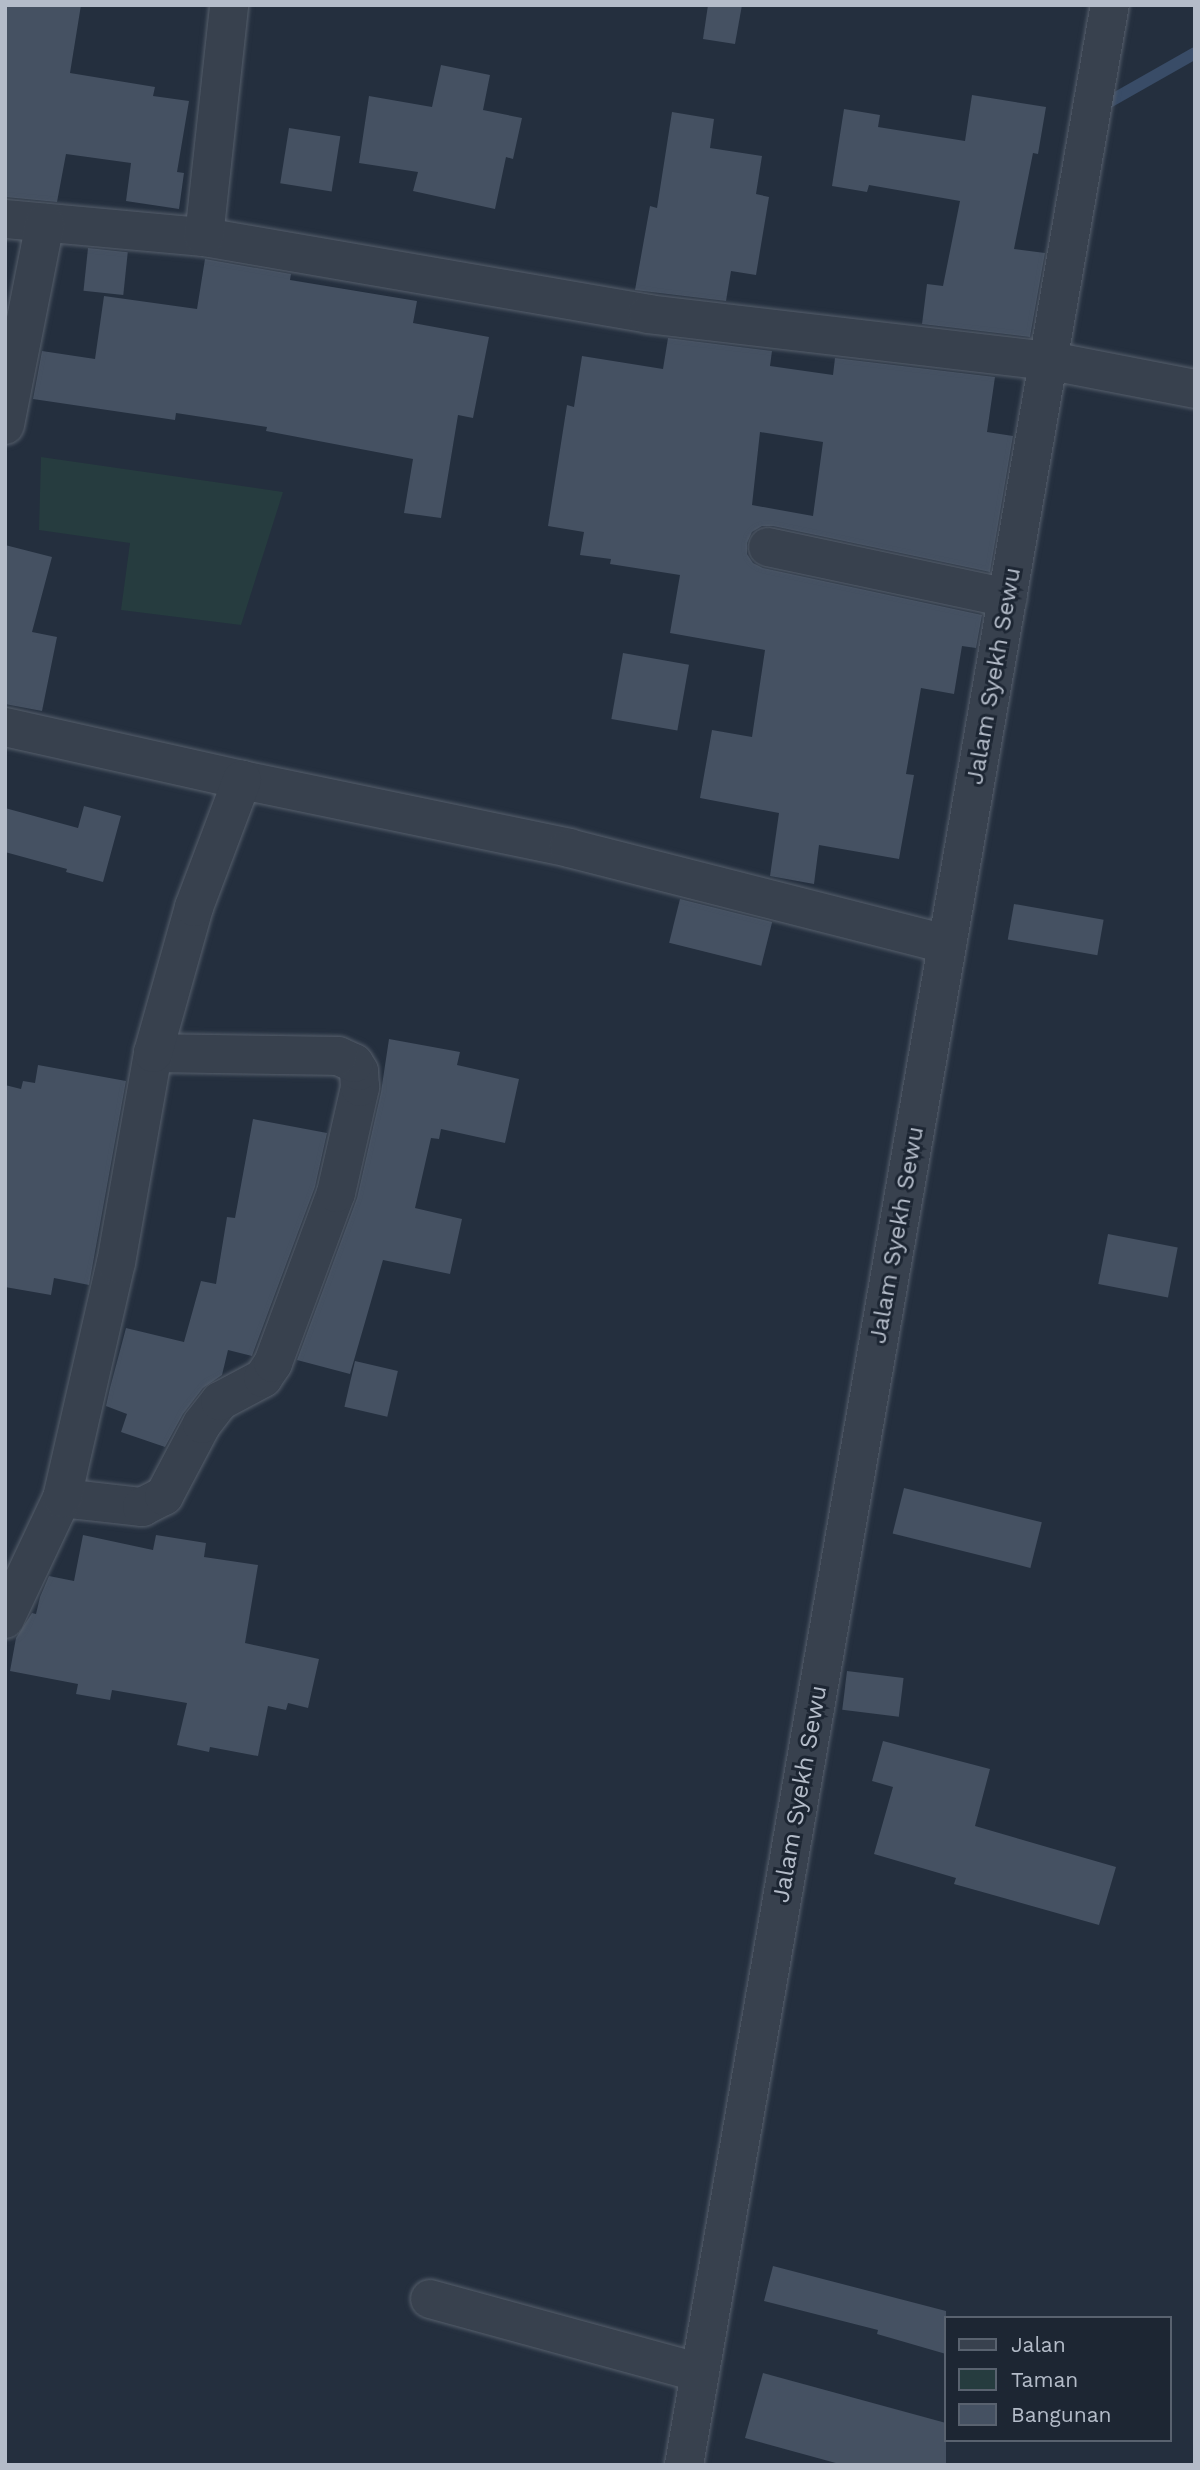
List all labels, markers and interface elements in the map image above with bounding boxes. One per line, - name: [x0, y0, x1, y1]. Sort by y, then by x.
- street label: Jalam Syekh Sewu: [961, 565, 1027, 787]
- street label: Jalam Syekh Sewu: [864, 1124, 930, 1346]
- street label: Jalam Syekh Sewu: [767, 1683, 833, 1905]
- legend: [944, 2316, 1172, 2442]
- text: Jalan: [1011, 2332, 1066, 2357]
- text: Taman: [1011, 2367, 1078, 2392]
- text: Bangunan: [1011, 2402, 1112, 2427]

